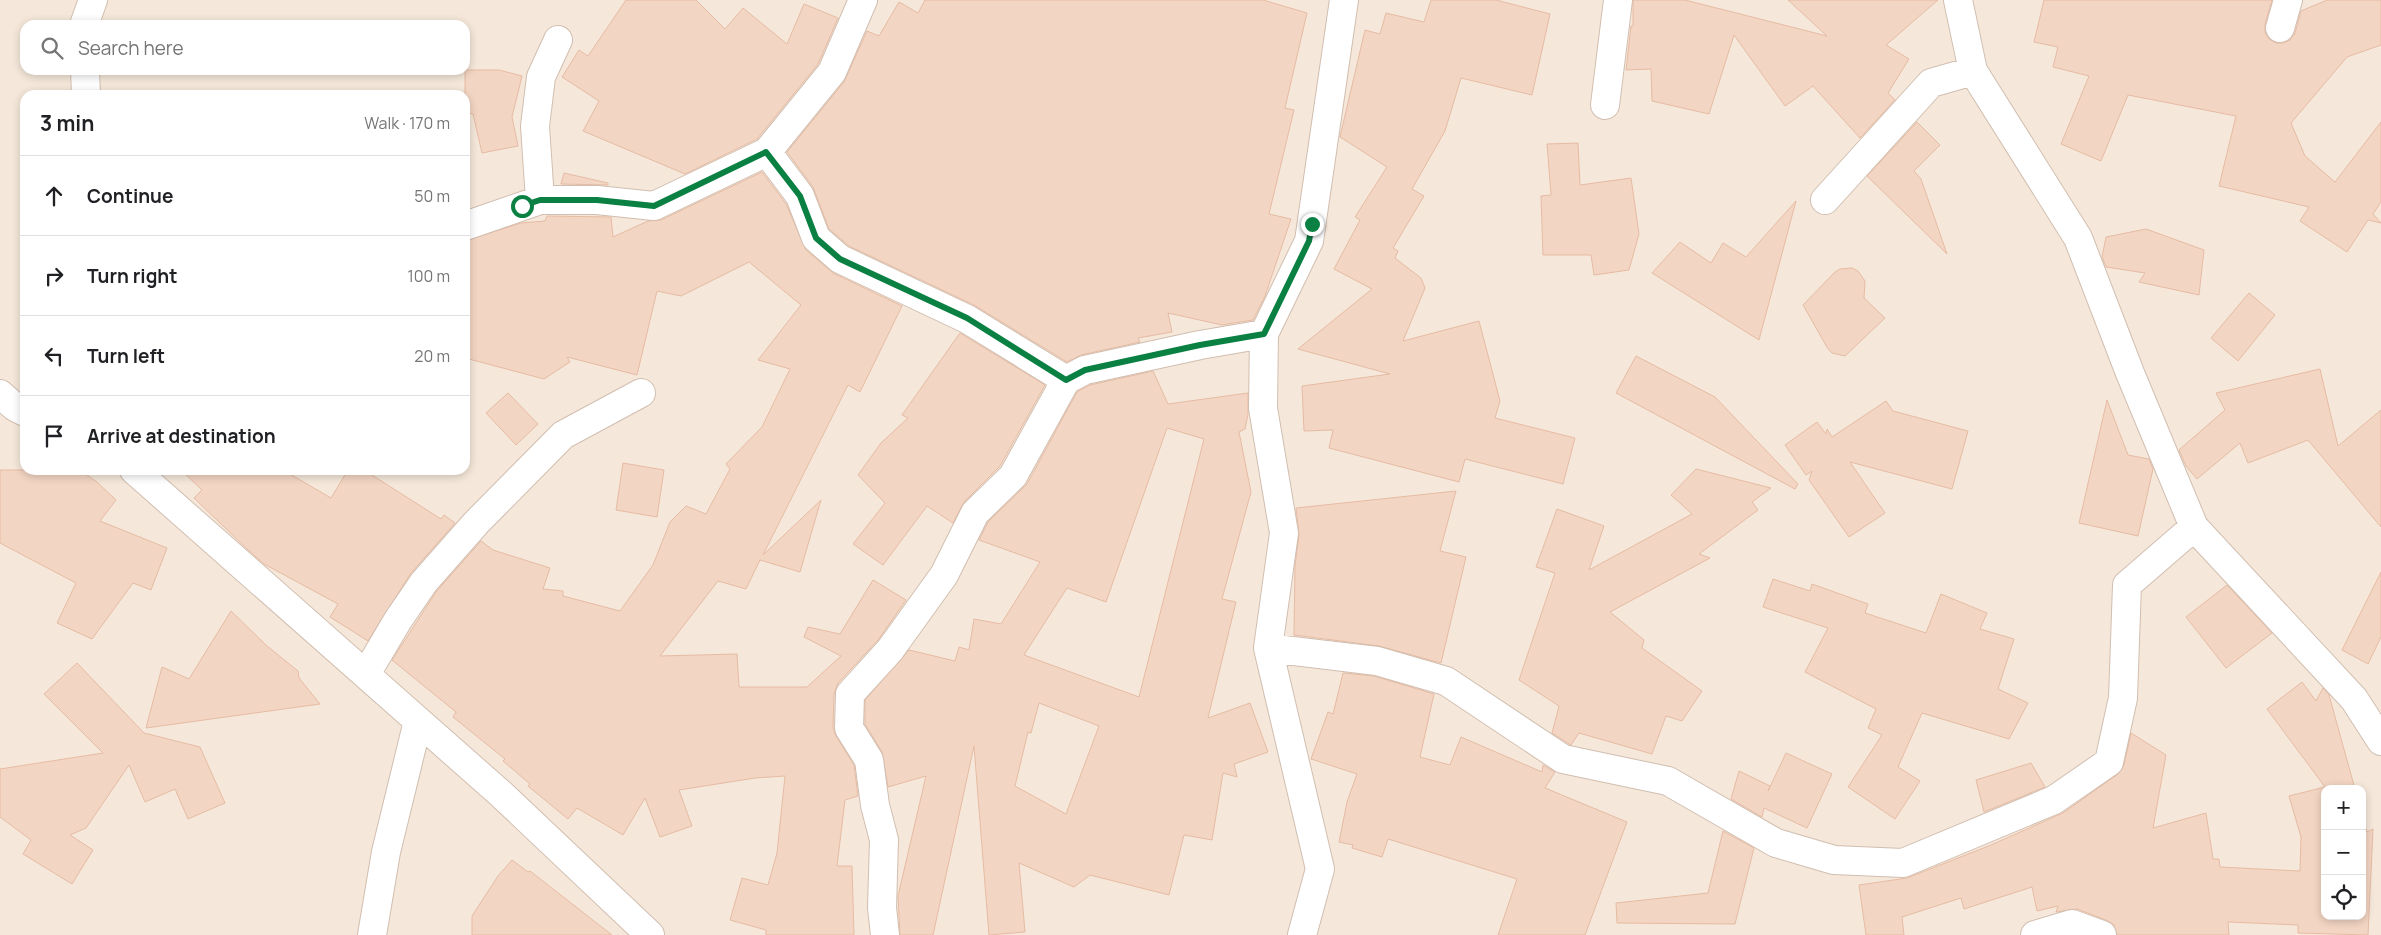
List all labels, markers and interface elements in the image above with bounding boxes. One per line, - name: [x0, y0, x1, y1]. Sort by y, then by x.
- search box: [20, 20, 470, 75]
- icon: search: [38, 34, 66, 62]
- text: Search here: [78, 35, 184, 61]
- text: 3 min: [40, 109, 94, 137]
- text: Walk · 170 m: [364, 112, 450, 134]
- icon: ahead: [40, 182, 68, 210]
- text: Continue: [87, 183, 173, 209]
- text: 50 m: [414, 185, 450, 207]
- route start: [511, 195, 534, 218]
- route end: [1301, 213, 1324, 236]
- icon: right: [40, 262, 68, 290]
- text: Turn right: [87, 263, 177, 289]
- text: 100 m: [407, 265, 450, 287]
- icon: left: [40, 342, 68, 370]
- text: Turn left: [87, 343, 165, 369]
- text: 20 m: [414, 345, 450, 367]
- icon: arrive: [40, 422, 68, 450]
- text: Arrive at destination: [87, 423, 276, 449]
- map controls: [2321, 785, 2366, 920]
- button: +: [2321, 785, 2366, 830]
- button: −: [2321, 830, 2366, 875]
- button: locate: [2321, 875, 2366, 920]

